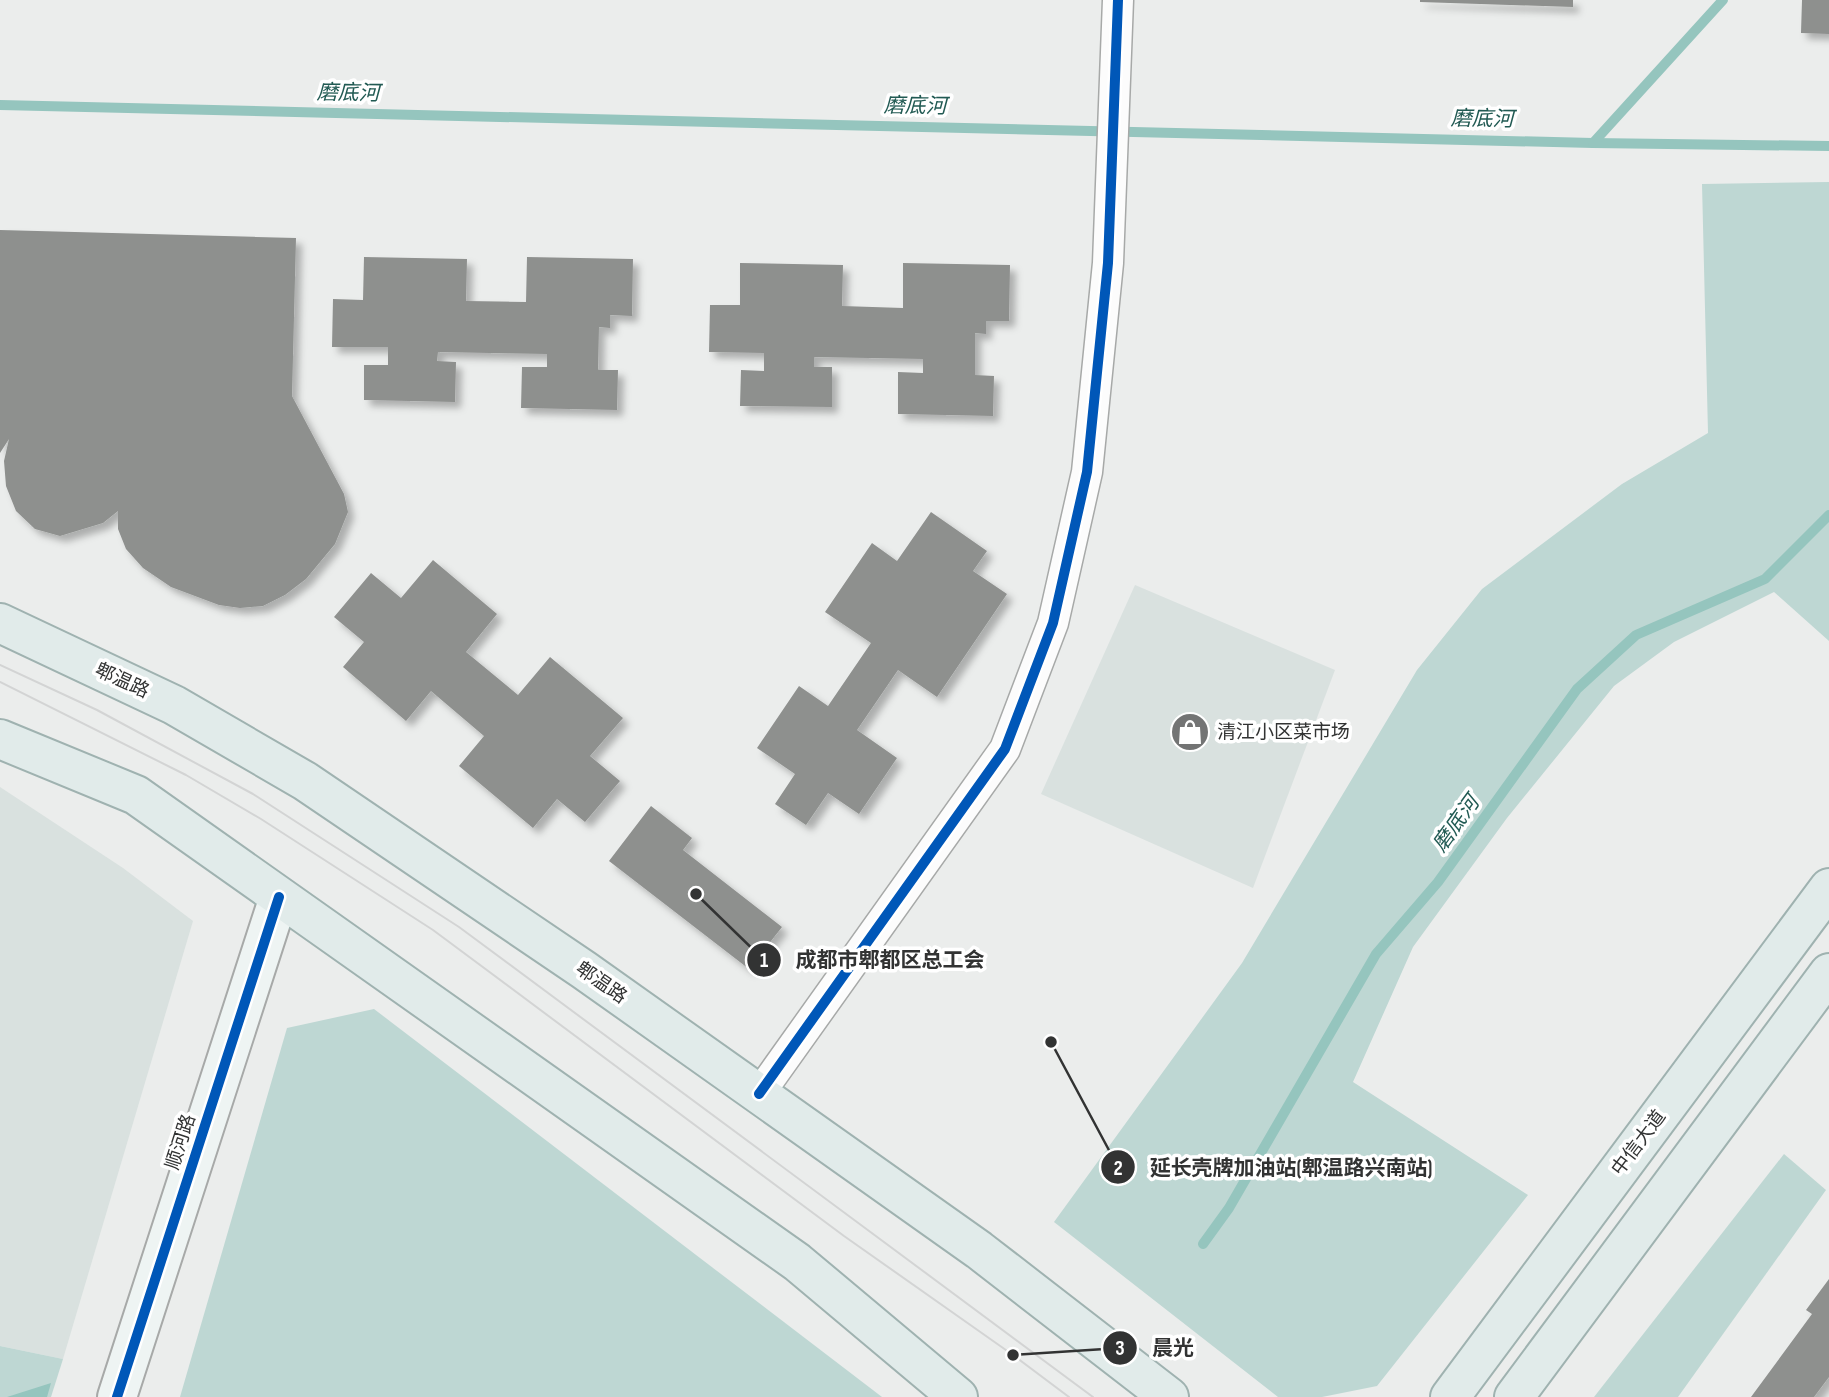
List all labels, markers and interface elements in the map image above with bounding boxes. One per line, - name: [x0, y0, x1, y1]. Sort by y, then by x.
- water label: 磨底河: [316, 80, 384, 106]
- water label: 磨底河: [883, 93, 951, 119]
- water label: 磨底河: [1450, 106, 1518, 132]
- street label: 郫温路: [91, 659, 153, 703]
- shop icon: 清江小区菜市场: [1169, 711, 1211, 753]
- place label: 清江小区菜市场: [1217, 721, 1350, 744]
- water label: 磨底河: [1427, 788, 1487, 857]
- callout: 成都市郫都区总工会: [747, 939, 999, 981]
- text: 1: [760, 948, 768, 973]
- text: 成都市郫都区总工会: [796, 948, 985, 973]
- street label: 郫温路: [571, 957, 631, 1009]
- street label: 中信大道: [1607, 1106, 1671, 1180]
- street label: 顺河路: [161, 1111, 201, 1173]
- callout: 延长壳牌加油站(郫温路兴南站): [1101, 1146, 1447, 1188]
- text: 2: [1113, 1156, 1123, 1181]
- text: 延长壳牌加油站(郫温路兴南站): [1150, 1156, 1432, 1181]
- callout: 晨光: [1103, 1327, 1208, 1369]
- text: 3: [1115, 1336, 1125, 1361]
- text: 晨光: [1152, 1336, 1194, 1361]

